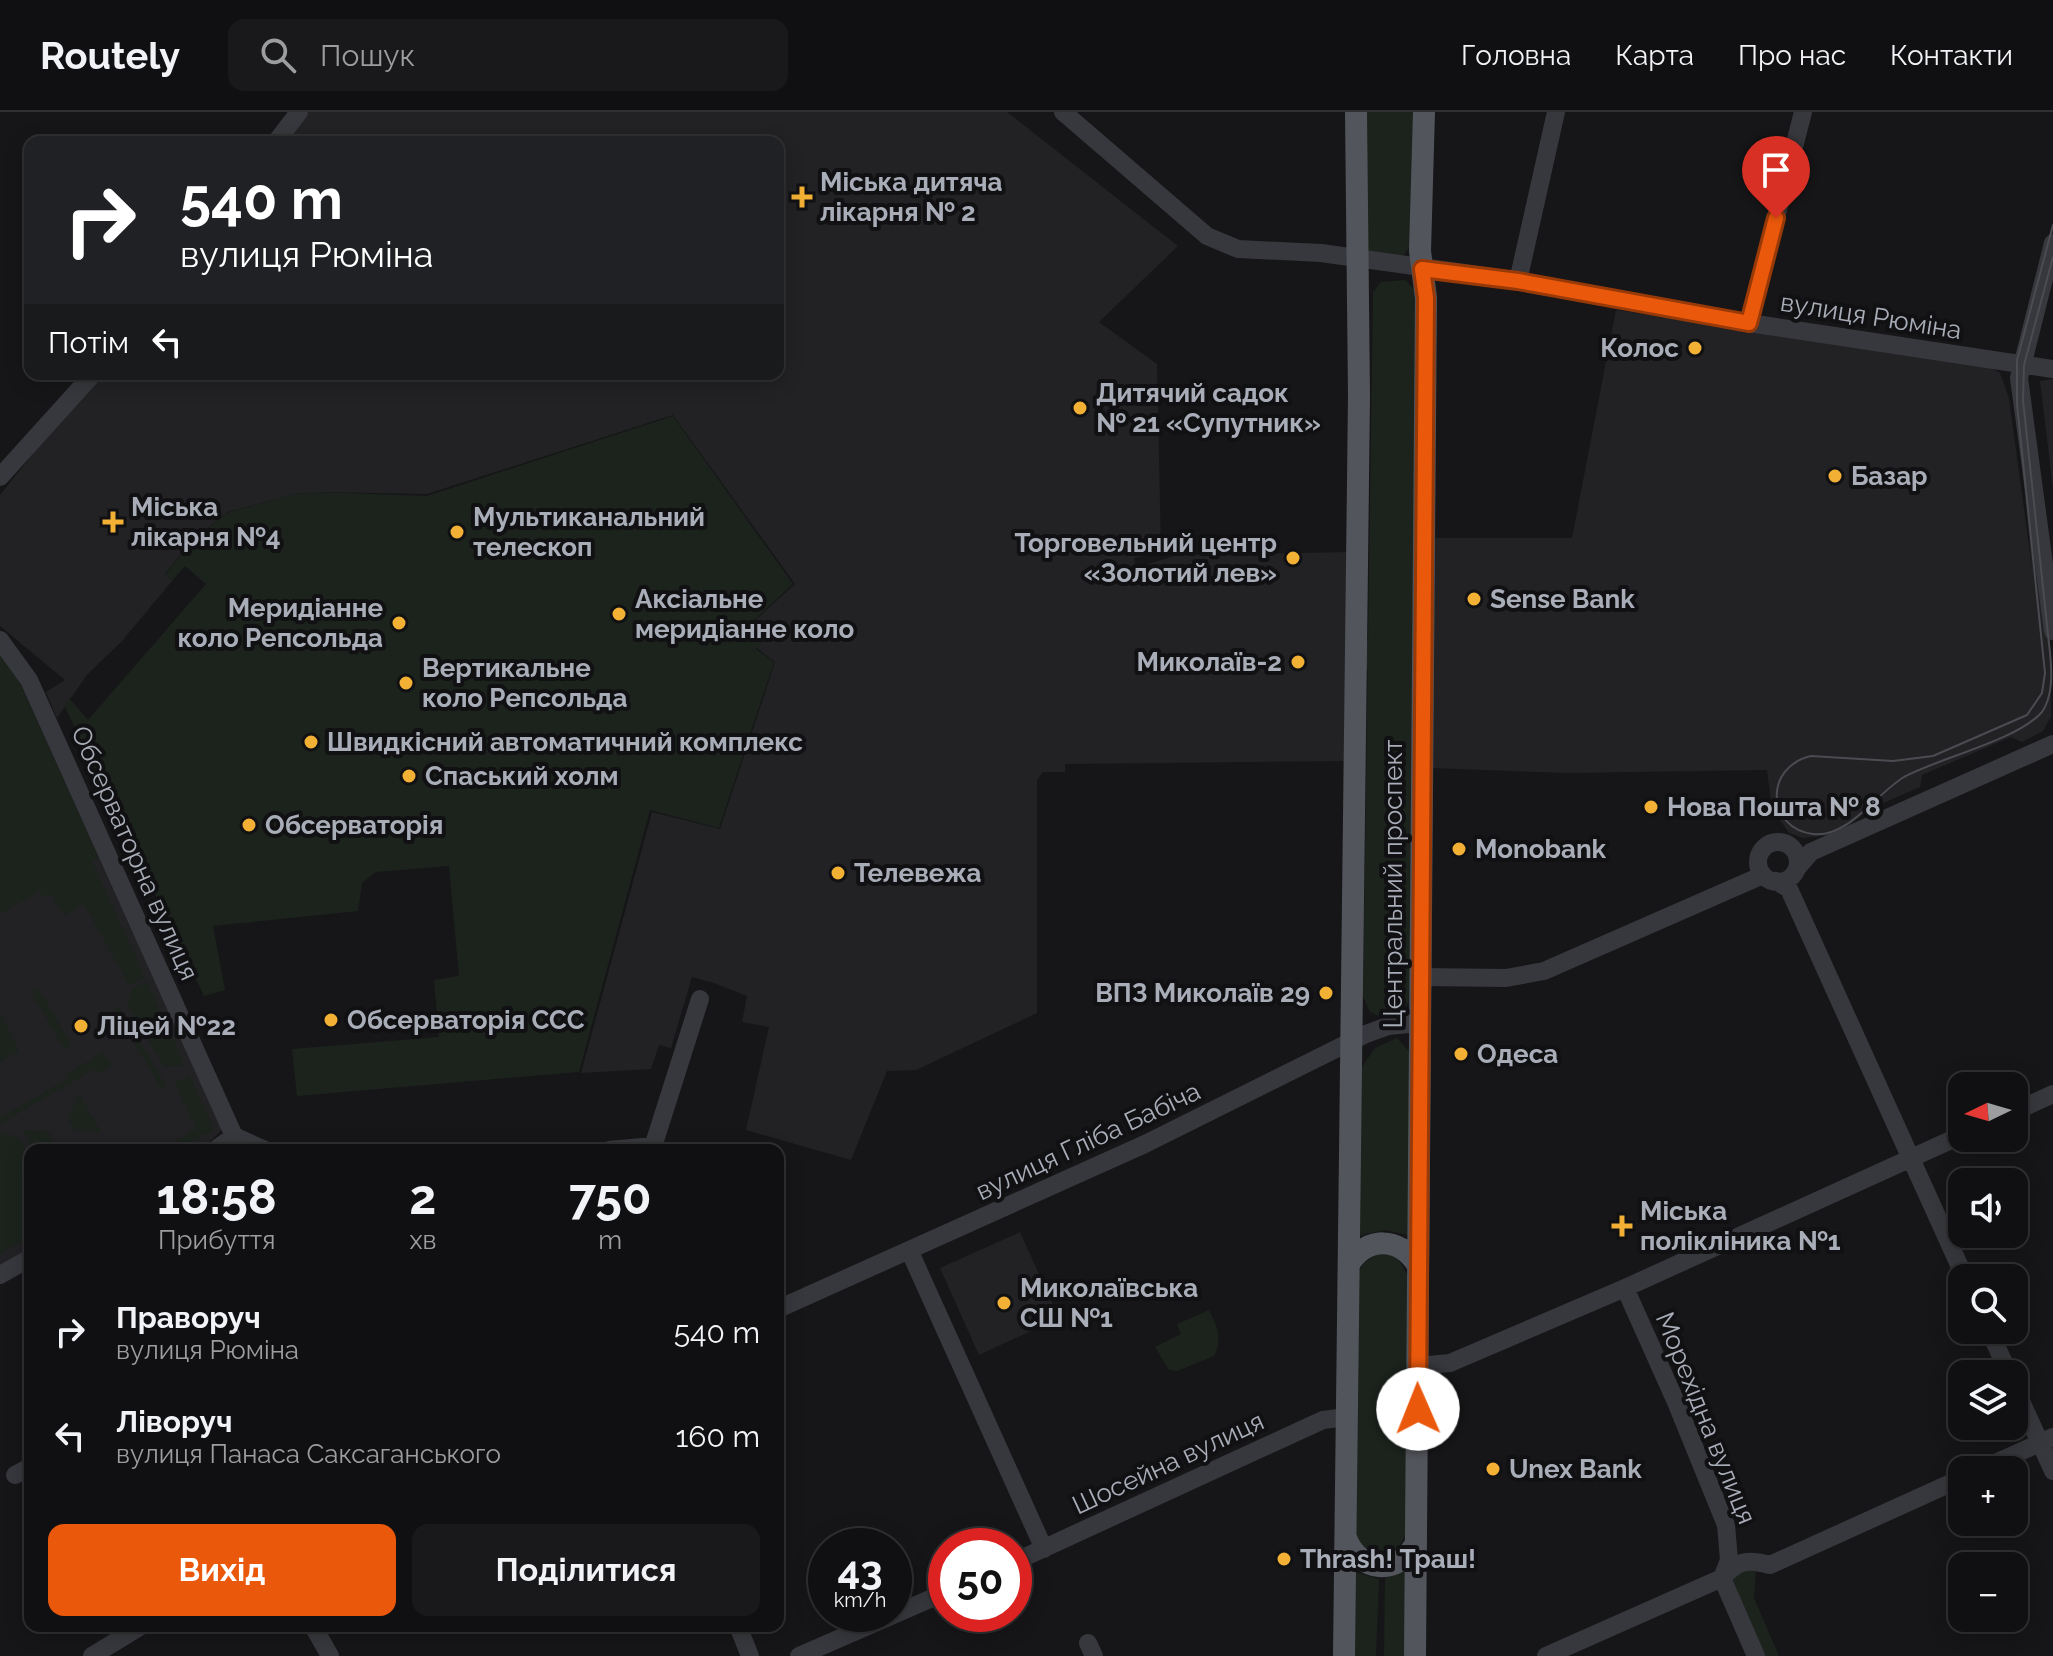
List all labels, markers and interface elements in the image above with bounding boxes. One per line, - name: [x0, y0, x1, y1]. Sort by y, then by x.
- search box: [228, 19, 788, 91]
- text: Routely: [40, 33, 180, 78]
- icon: search: [256, 33, 300, 77]
- text: Пошук: [320, 38, 415, 73]
- text: Головна: [1461, 39, 1571, 72]
- text: Карта: [1615, 39, 1694, 72]
- text: Про нас: [1738, 39, 1846, 72]
- text: Контакти: [1890, 39, 2013, 72]
- pin: [1742, 136, 1810, 218]
- icon: arrive: [1754, 148, 1798, 192]
- text: 540 m: [180, 166, 343, 232]
- place label: Міська дитяча лікарня № 2: [820, 167, 1003, 227]
- icon: right: [48, 168, 152, 272]
- marker: Міська дитяча лікарня № 2: [791, 186, 813, 208]
- text: вулиця Рюміна: [180, 233, 433, 275]
- street label: вулиця Рюміна: [1778, 287, 1964, 345]
- icon: left: [145, 320, 189, 364]
- text: Потім: [48, 325, 129, 360]
- place label: Колос: [1600, 333, 1679, 363]
- marker: Колос: [1686, 339, 1704, 357]
- place label: Дитячий садок № 21 «Супутник»: [1096, 378, 1321, 438]
- marker: Дитячий садок № 21 «Супутник»: [1071, 399, 1089, 417]
- place label: Базар: [1851, 461, 1928, 491]
- marker: Базар: [1826, 467, 1844, 485]
- place label: Міська лікарня №4: [131, 492, 281, 552]
- place label: Мультиканальний телескоп: [473, 502, 705, 562]
- marker: Міська лікарня №4: [102, 511, 124, 533]
- marker: Мультиканальний телескоп: [448, 523, 466, 541]
- place label: Торговельний центр «Золотий лев»: [1014, 528, 1277, 588]
- marker: Торговельний центр «Золотий лев»: [1284, 549, 1302, 567]
- place label: Аксіальне меридіанне коло: [635, 584, 854, 644]
- place label: Sense Bank: [1490, 584, 1635, 614]
- marker: Sense Bank: [1465, 590, 1483, 608]
- place label: Меридіанне коло Репсольда: [178, 593, 383, 653]
- marker: Аксіальне меридіанне коло: [610, 605, 628, 623]
- marker: Меридіанне коло Репсольда: [390, 614, 408, 632]
- place label: Миколаїв-2: [1136, 647, 1282, 677]
- place label: Вертикальне коло Репсольда: [422, 653, 628, 713]
- marker: Миколаїв-2: [1289, 653, 1307, 671]
- marker: Вертикальне коло Репсольда: [397, 674, 415, 692]
- street label: Обсерваторна вулиця: [65, 721, 205, 985]
- place label: Швидкісний автоматичний комплекс: [327, 727, 803, 757]
- marker: Швидкісний автоматичний комплекс: [302, 733, 320, 751]
- street label: Центральний проспект: [1378, 740, 1408, 1028]
- place label: Спаський холм: [425, 761, 619, 791]
- marker: Спаський холм: [400, 767, 418, 785]
- place label: Нова Пошта № 8: [1667, 792, 1881, 822]
- marker: Нова Пошта № 8: [1642, 798, 1660, 816]
- place label: Обсерваторія: [265, 810, 443, 840]
- marker: Обсерваторія: [240, 816, 258, 834]
- place label: Monobank: [1475, 834, 1607, 864]
- marker: Monobank: [1450, 840, 1468, 858]
- place label: Телевежа: [854, 858, 982, 888]
- marker: Телевежа: [829, 864, 847, 882]
- place label: ВПЗ Миколаїв 29: [1095, 978, 1310, 1008]
- marker: ВПЗ Миколаїв 29: [1317, 984, 1335, 1002]
- place label: Обсерваторія ССС: [347, 1005, 585, 1035]
- place label: Ліцей №22: [97, 1011, 236, 1041]
- marker: Обсерваторія ССС: [322, 1011, 340, 1029]
- marker: Ліцей №22: [72, 1017, 90, 1035]
- place label: Одеса: [1477, 1039, 1558, 1069]
- marker: Одеса: [1452, 1045, 1470, 1063]
- north arrow: [1948, 1072, 2028, 1152]
- map controls: [1948, 1072, 2028, 1632]
- street label: вулиця Гліба Бабіча: [971, 1076, 1205, 1206]
- button: sound: [1948, 1168, 2028, 1248]
- text: 18:58: [157, 1169, 277, 1225]
- text: 2: [409, 1169, 436, 1225]
- text: 750: [569, 1169, 651, 1225]
- place label: Міська полікліника №1: [1640, 1196, 1841, 1256]
- marker: Міська полікліника №1: [1611, 1215, 1633, 1237]
- text: Прибуття: [158, 1225, 275, 1255]
- text: хв: [409, 1225, 436, 1255]
- text: m: [598, 1225, 622, 1255]
- button: search: [1948, 1264, 2028, 1344]
- place label: Миколаївська СШ №1: [1020, 1273, 1198, 1333]
- marker: Миколаївська СШ №1: [995, 1294, 1013, 1312]
- text: Праворуч: [116, 1300, 261, 1335]
- street label: Морехідна вулиця: [1650, 1308, 1762, 1528]
- icon: right: [48, 1310, 92, 1354]
- text: 540 m: [674, 1315, 760, 1350]
- text: вулиця Рюміна: [116, 1335, 299, 1365]
- button: layers: [1948, 1360, 2028, 1440]
- position arrow: [1376, 1367, 1460, 1451]
- text: Ліворуч: [116, 1404, 232, 1439]
- street label: Шосейна вулиця: [1068, 1406, 1268, 1520]
- icon: left: [48, 1414, 92, 1458]
- text: 160 m: [675, 1419, 760, 1454]
- text: вулиця Панаса Саксаганського: [116, 1439, 501, 1469]
- place label: Unex Bank: [1509, 1454, 1642, 1484]
- button: +: [1948, 1456, 2028, 1536]
- marker: Unex Bank: [1484, 1460, 1502, 1478]
- button: Вихід: [48, 1524, 396, 1616]
- button: Поділитися: [412, 1524, 760, 1616]
- speed limit sign: 50: [928, 1528, 1032, 1632]
- place label: Thrash! Траш!: [1300, 1544, 1476, 1574]
- text: 43: [837, 1546, 883, 1593]
- marker: Thrash! Траш!: [1275, 1550, 1293, 1568]
- button: −: [1948, 1552, 2028, 1632]
- text: km/h: [834, 1588, 886, 1612]

